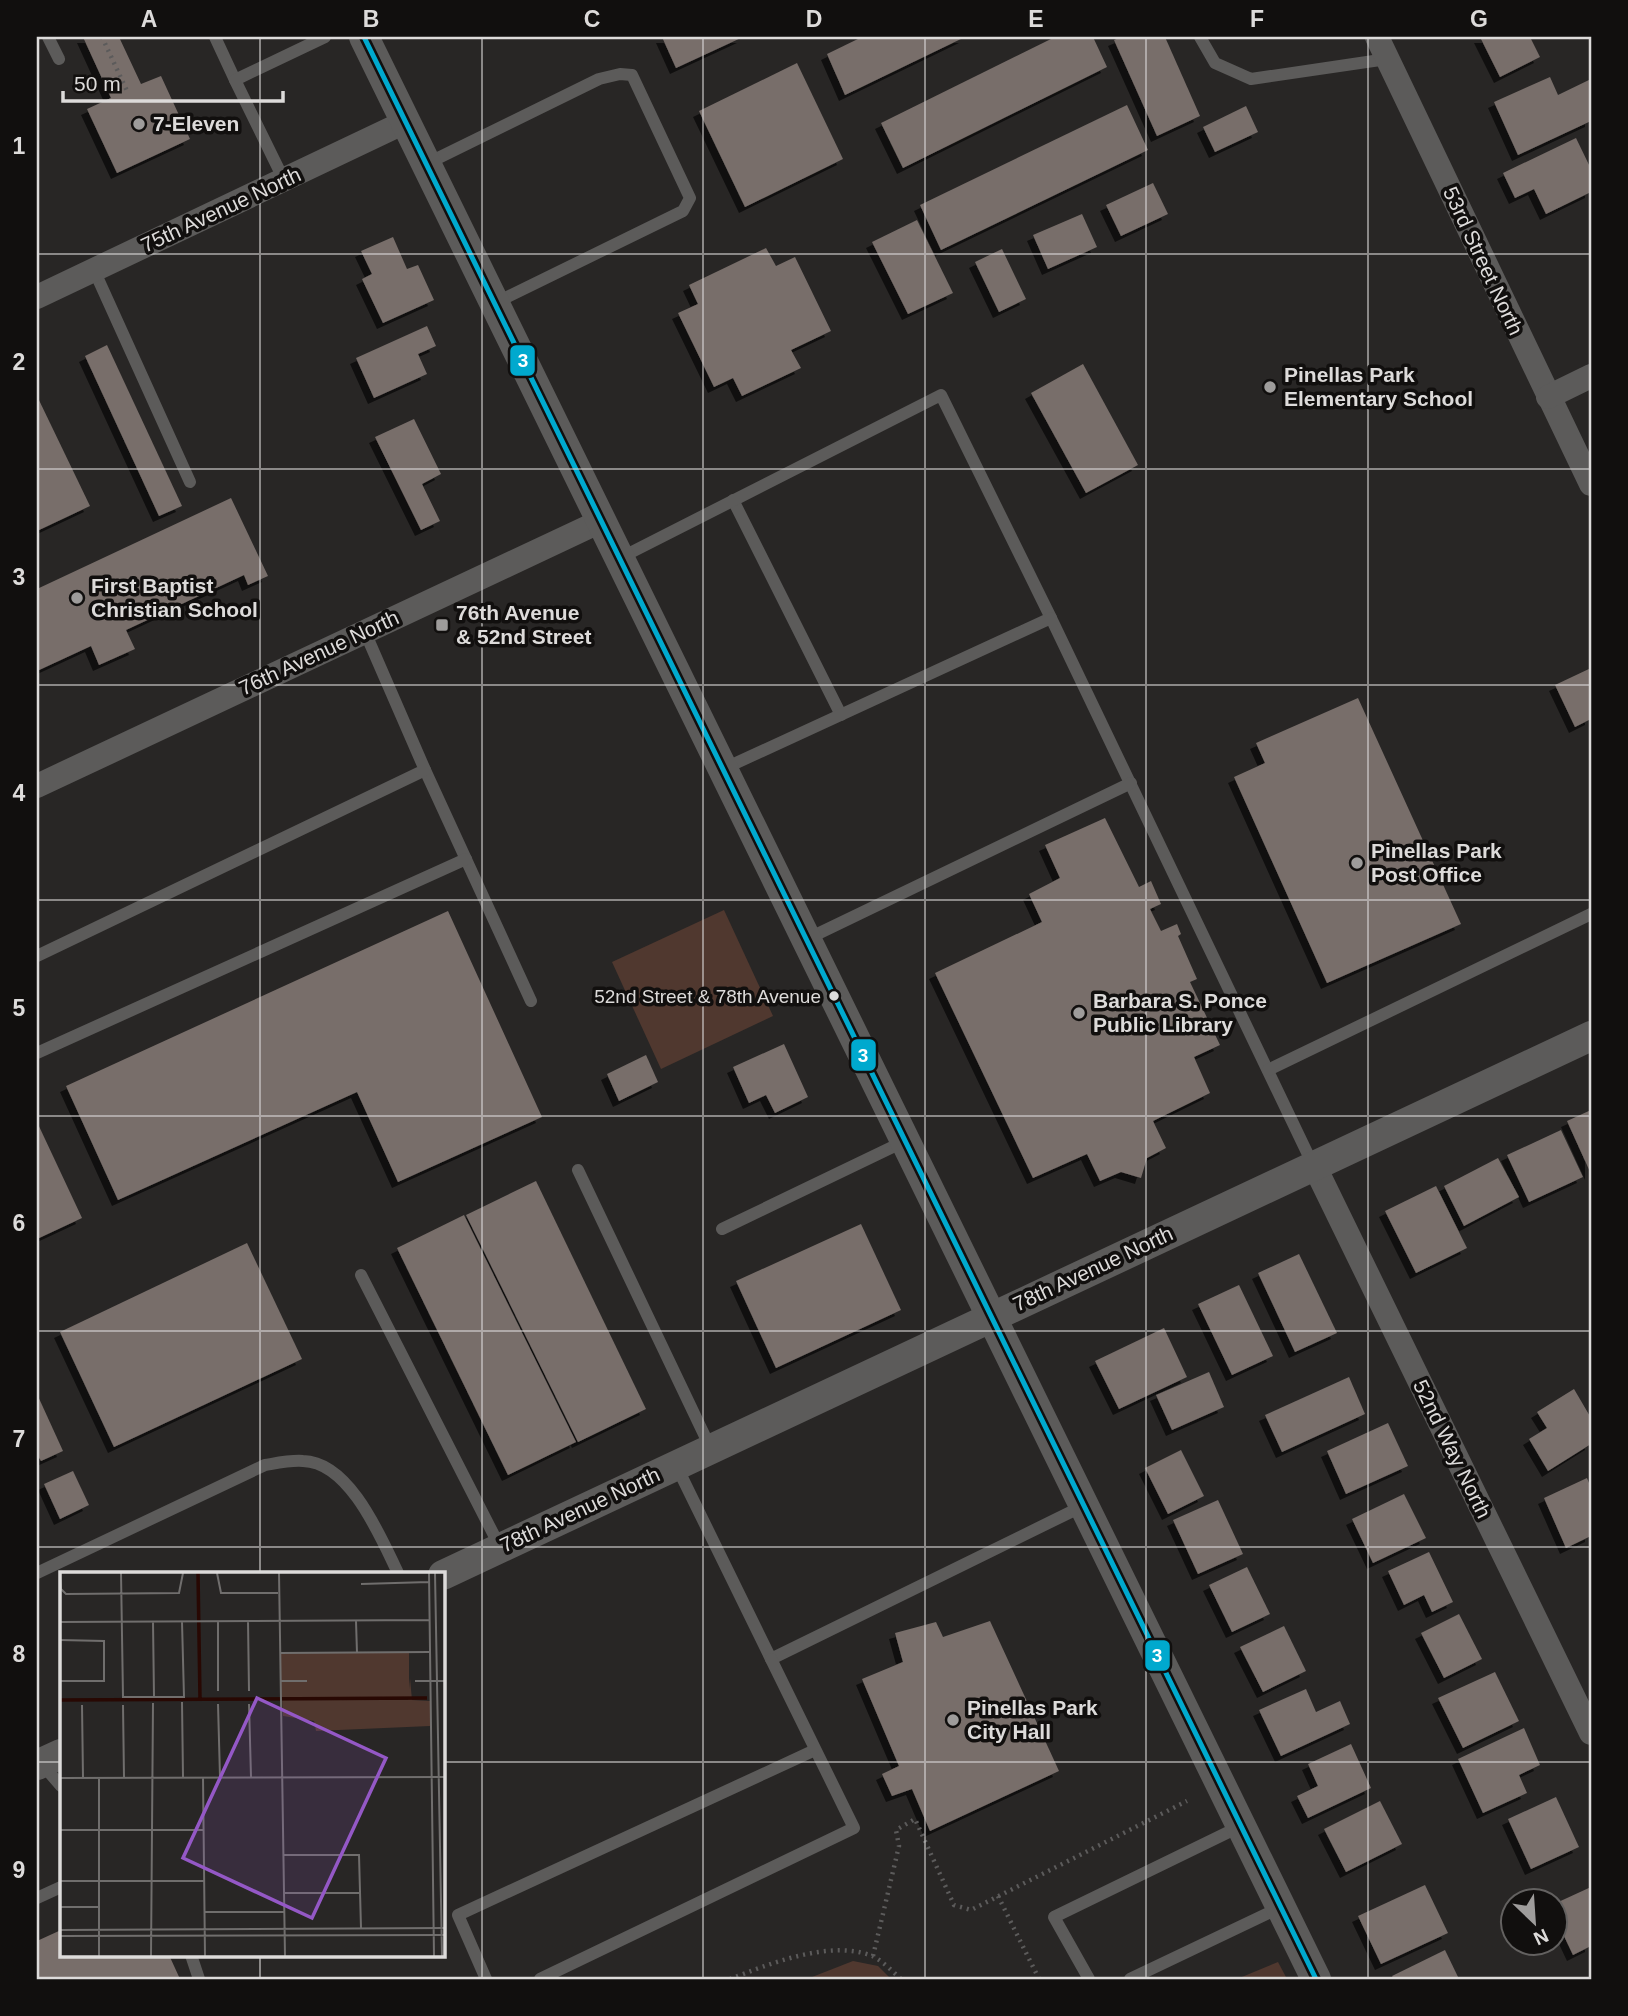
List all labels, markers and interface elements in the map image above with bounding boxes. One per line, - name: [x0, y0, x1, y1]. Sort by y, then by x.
- text: A: [141, 6, 157, 32]
- text: B: [363, 6, 379, 32]
- text: C: [584, 6, 600, 32]
- text: D: [806, 6, 822, 32]
- text: E: [1028, 6, 1044, 32]
- text: F: [1250, 6, 1264, 32]
- text: G: [1470, 6, 1488, 32]
- scale bar: [63, 60, 284, 104]
- text: 50 m: [74, 72, 121, 95]
- place label: 7-Eleven: [153, 112, 239, 135]
- marker: 7-Eleven: [131, 116, 147, 132]
- text: 1: [13, 133, 26, 159]
- street label: 75th Avenue North: [137, 162, 304, 257]
- street label: 53rd Street North: [1439, 183, 1528, 339]
- line badge: 3: [509, 344, 536, 377]
- text: 2: [13, 349, 25, 375]
- text: 3: [518, 350, 528, 371]
- place label: Pinellas Park Elementary School: [1284, 363, 1473, 410]
- marker: Pinellas Park Elementary School: [1262, 379, 1278, 395]
- text: 3: [13, 564, 25, 590]
- place label: First Baptist Christian School: [91, 574, 258, 621]
- marker: First Baptist Christian School: [69, 590, 85, 606]
- place label: 76th Avenue & 52nd Street: [456, 601, 591, 648]
- street label: 76th Avenue North: [235, 605, 402, 700]
- marker: 76th Avenue & 52nd Street: [434, 617, 450, 633]
- text: 4: [13, 780, 26, 806]
- place label: Pinellas Park Post Office: [1371, 839, 1502, 886]
- marker: Pinellas Park Post Office: [1349, 855, 1365, 871]
- place label: 52nd Street & 78th Avenue: [594, 986, 821, 1007]
- marker: 52nd Street & 78th Avenue: [827, 989, 841, 1003]
- place label: Barbara S. Ponce Public Library: [1093, 989, 1267, 1036]
- text: 5: [13, 995, 26, 1021]
- marker: Barbara S. Ponce Public Library: [1071, 1005, 1087, 1021]
- line badge: 3: [850, 1038, 877, 1072]
- text: 3: [858, 1045, 868, 1066]
- text: 6: [13, 1210, 25, 1236]
- street label: 78th Avenue North: [1009, 1221, 1176, 1316]
- street label: 52nd Way North: [1409, 1376, 1496, 1522]
- text: 7: [13, 1426, 25, 1452]
- street label: 78th Avenue North: [496, 1462, 663, 1557]
- inset map: [60, 1572, 444, 1956]
- line badge: 3: [1144, 1639, 1171, 1672]
- text: 8: [13, 1641, 26, 1667]
- text: 3: [1152, 1645, 1162, 1666]
- place label: Pinellas Park City Hall: [967, 1696, 1098, 1743]
- marker: Pinellas Park City Hall: [945, 1712, 961, 1728]
- text: 9: [13, 1857, 25, 1883]
- north arrow: [1498, 1886, 1568, 1956]
- text: N: [1530, 1925, 1552, 1949]

